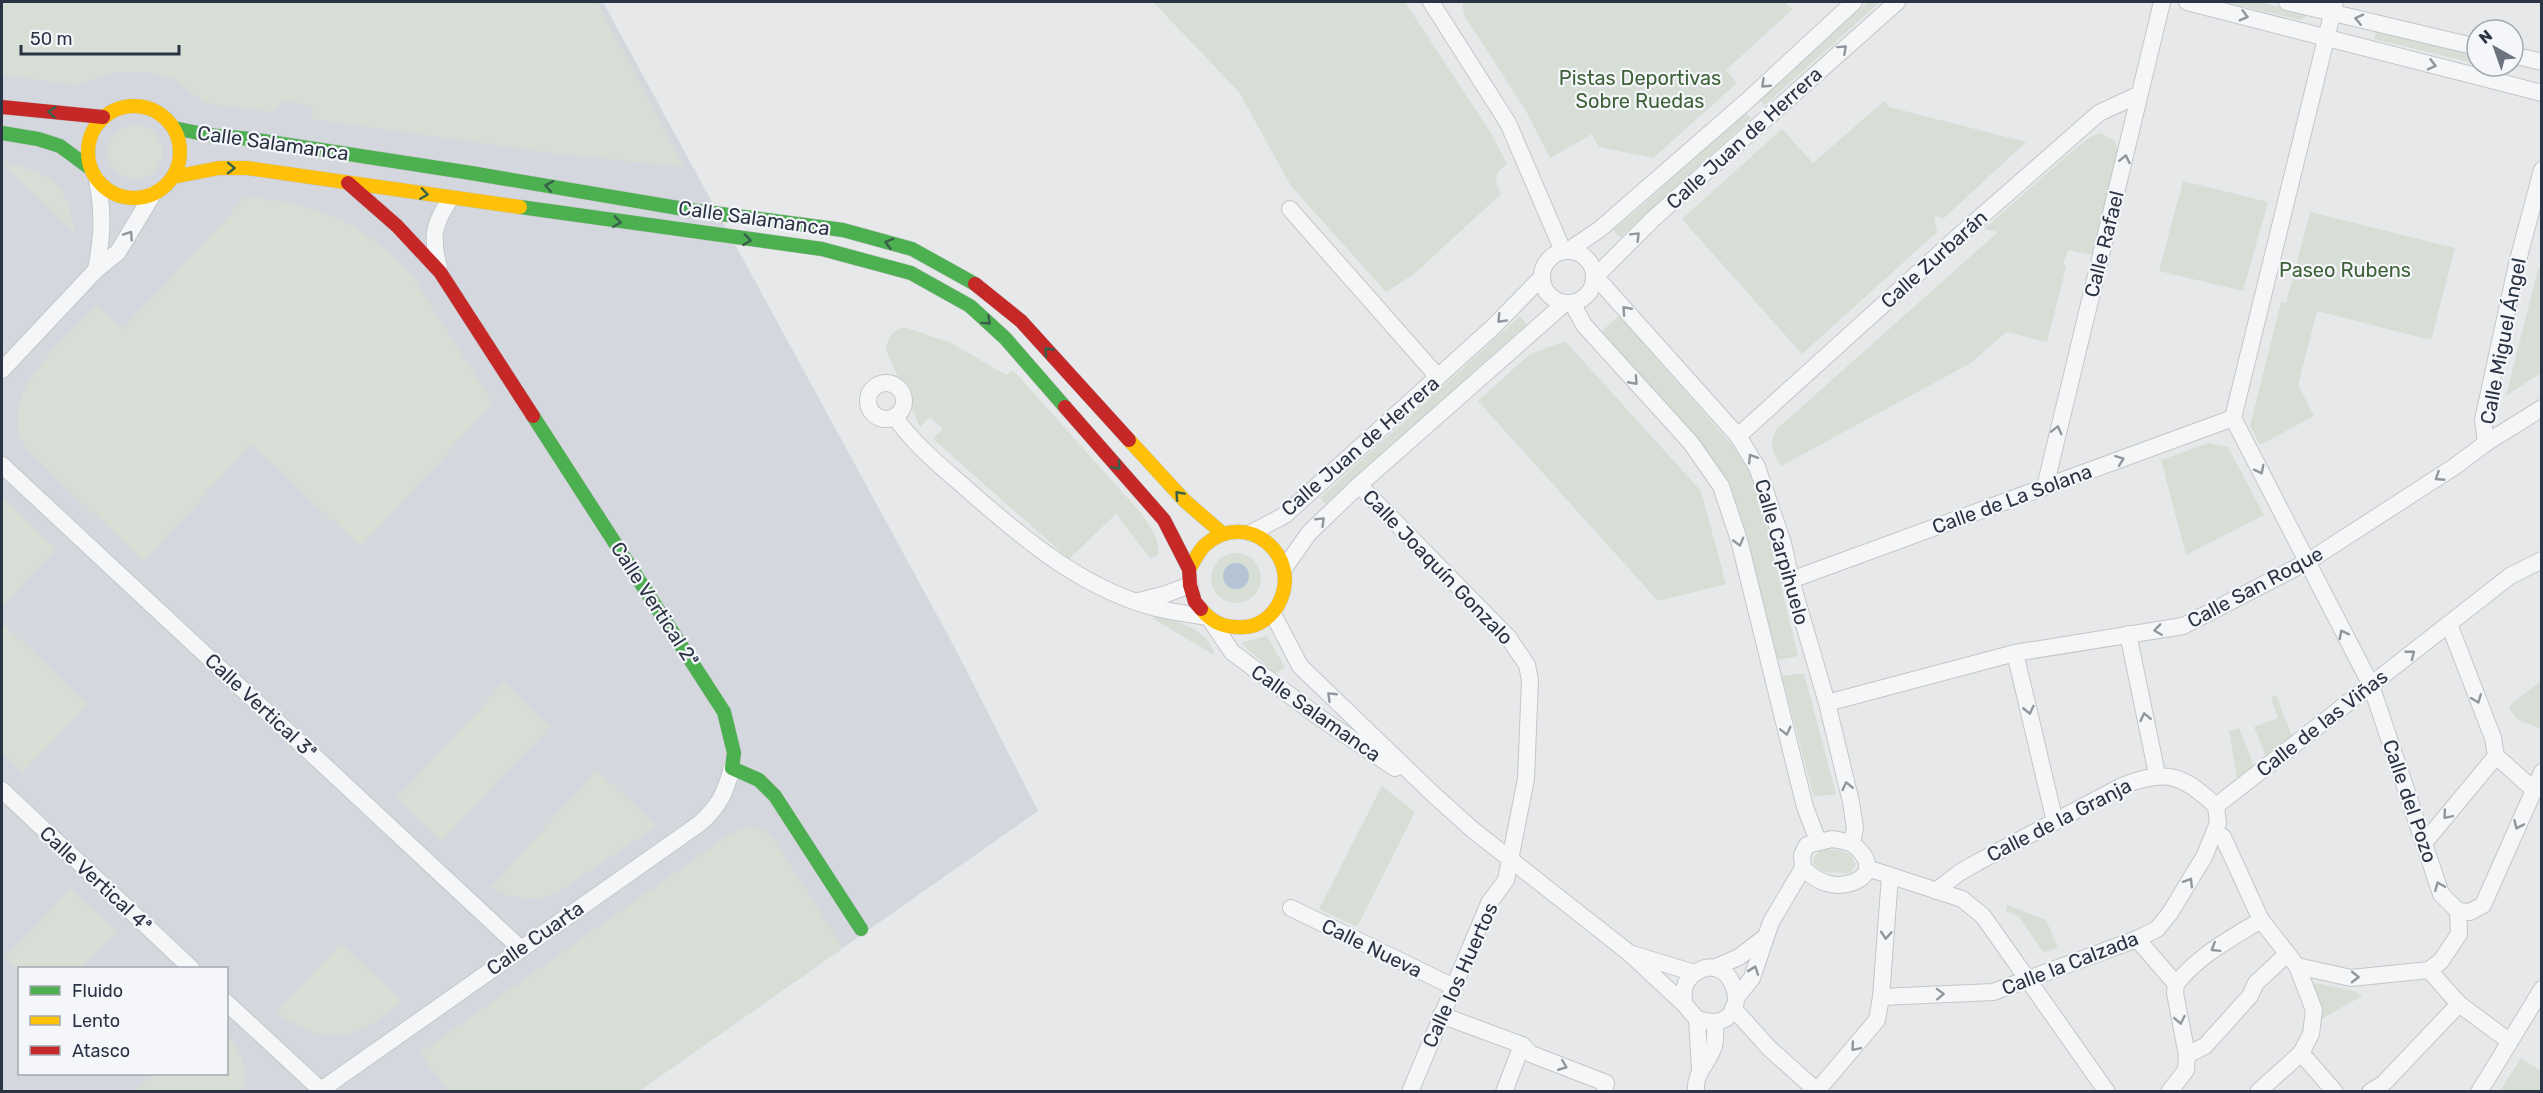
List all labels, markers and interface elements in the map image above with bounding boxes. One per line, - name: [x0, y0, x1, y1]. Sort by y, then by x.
- one-way arrow: [2238, 9, 2248, 22]
- one-way arrow: [2354, 14, 2364, 27]
- scale bar: [21, 18, 178, 56]
- north arrow: [2465, 18, 2525, 78]
- text: N: [2475, 26, 2496, 48]
- text: 50 m: [30, 28, 73, 50]
- one-way arrow: [1837, 45, 1847, 56]
- one-way arrow: [2427, 58, 2437, 70]
- street label: Calle Juan de Herrera: [1661, 62, 1827, 214]
- park label: Pistas Deportivas Sobre Ruedas: [1559, 66, 1721, 113]
- one-way arrow: [1761, 77, 1772, 88]
- one-way arrow: [48, 106, 57, 119]
- street label: Calle Salamanca: [196, 120, 350, 166]
- one-way arrow: [2118, 154, 2131, 164]
- one-way arrow: [226, 162, 235, 174]
- one-way arrow: [545, 181, 554, 193]
- one-way arrow: [419, 188, 428, 200]
- street label: Calle Rafael: [2079, 188, 2129, 300]
- street label: Calle Salamanca: [677, 195, 831, 241]
- street label: Calle Zurbarán: [1876, 205, 1992, 313]
- one-way arrow: [612, 215, 621, 227]
- one-way arrow: [122, 231, 133, 242]
- one-way arrow: [1630, 232, 1640, 243]
- one-way arrow: [742, 233, 751, 245]
- one-way arrow: [884, 238, 895, 250]
- street label: Calle Miguel Ángel: [2475, 256, 2531, 426]
- park label: Paseo Rubens: [2279, 258, 2411, 282]
- one-way arrow: [1622, 306, 1633, 316]
- one-way arrow: [1497, 312, 1508, 322]
- one-way arrow: [980, 314, 990, 325]
- one-way arrow: [1044, 347, 1055, 358]
- street label: Calle Juan de Herrera: [1276, 371, 1444, 521]
- one-way arrow: [1627, 374, 1638, 384]
- one-way arrow: [2050, 425, 2063, 435]
- one-way arrow: [1747, 454, 1759, 464]
- one-way arrow: [2114, 455, 2125, 467]
- one-way arrow: [1110, 459, 1121, 470]
- street label: Calle de La Solana: [1929, 459, 2095, 539]
- one-way arrow: [2253, 464, 2264, 474]
- one-way arrow: [2435, 470, 2445, 482]
- street label: Calle Carpihuelo: [1750, 476, 1814, 628]
- street label: Calle Joaquín Gonzalo: [1358, 485, 1518, 649]
- one-way arrow: [1176, 492, 1187, 503]
- one-way arrow: [1314, 517, 1325, 528]
- one-way arrow: [1732, 536, 1744, 546]
- street label: Calle Vertical 2ª: [606, 537, 704, 671]
- street label: Calle San Roque: [2183, 541, 2327, 633]
- one-way arrow: [2154, 623, 2163, 635]
- one-way arrow: [2339, 629, 2351, 640]
- street label: Calle Vertical 3ª: [200, 648, 322, 764]
- one-way arrow: [2404, 650, 2415, 661]
- street label: Calle Salamanca: [1247, 659, 1385, 767]
- street label: Calle de las Viñas: [2252, 664, 2392, 782]
- one-way arrow: [1328, 692, 1338, 703]
- one-way arrow: [2470, 693, 2483, 703]
- one-way arrow: [2021, 705, 2034, 715]
- one-way arrow: [2139, 713, 2152, 723]
- one-way arrow: [1779, 726, 1792, 736]
- street label: Calle del Pozo: [2378, 736, 2442, 866]
- street label: Calle de la Granja: [1983, 773, 2135, 867]
- one-way arrow: [1841, 781, 1854, 791]
- one-way arrow: [2443, 808, 2454, 819]
- one-way arrow: [2514, 819, 2526, 830]
- street label: Calle Vertical 4ª: [35, 821, 157, 937]
- one-way arrow: [2181, 878, 2193, 888]
- one-way arrow: [2434, 881, 2446, 892]
- street label: Calle Cuarta: [482, 896, 588, 980]
- street label: Calle los Huertos: [1417, 899, 1503, 1051]
- street label: Calle Nueva: [1318, 913, 1426, 983]
- street label: Calle la Calzada: [1998, 926, 2142, 1000]
- one-way arrow: [1879, 930, 1892, 939]
- one-way arrow: [2211, 941, 2221, 953]
- one-way arrow: [1747, 965, 1759, 976]
- legend: [18, 967, 228, 1075]
- one-way arrow: [2350, 971, 2359, 983]
- text: Fluido: [72, 980, 123, 1002]
- one-way arrow: [1935, 988, 1944, 1001]
- text: Lento: [72, 1010, 120, 1032]
- one-way arrow: [2173, 1015, 2186, 1025]
- text: Atasco: [72, 1040, 130, 1062]
- one-way arrow: [1852, 1040, 1863, 1051]
- one-way arrow: [1557, 1059, 1568, 1071]

